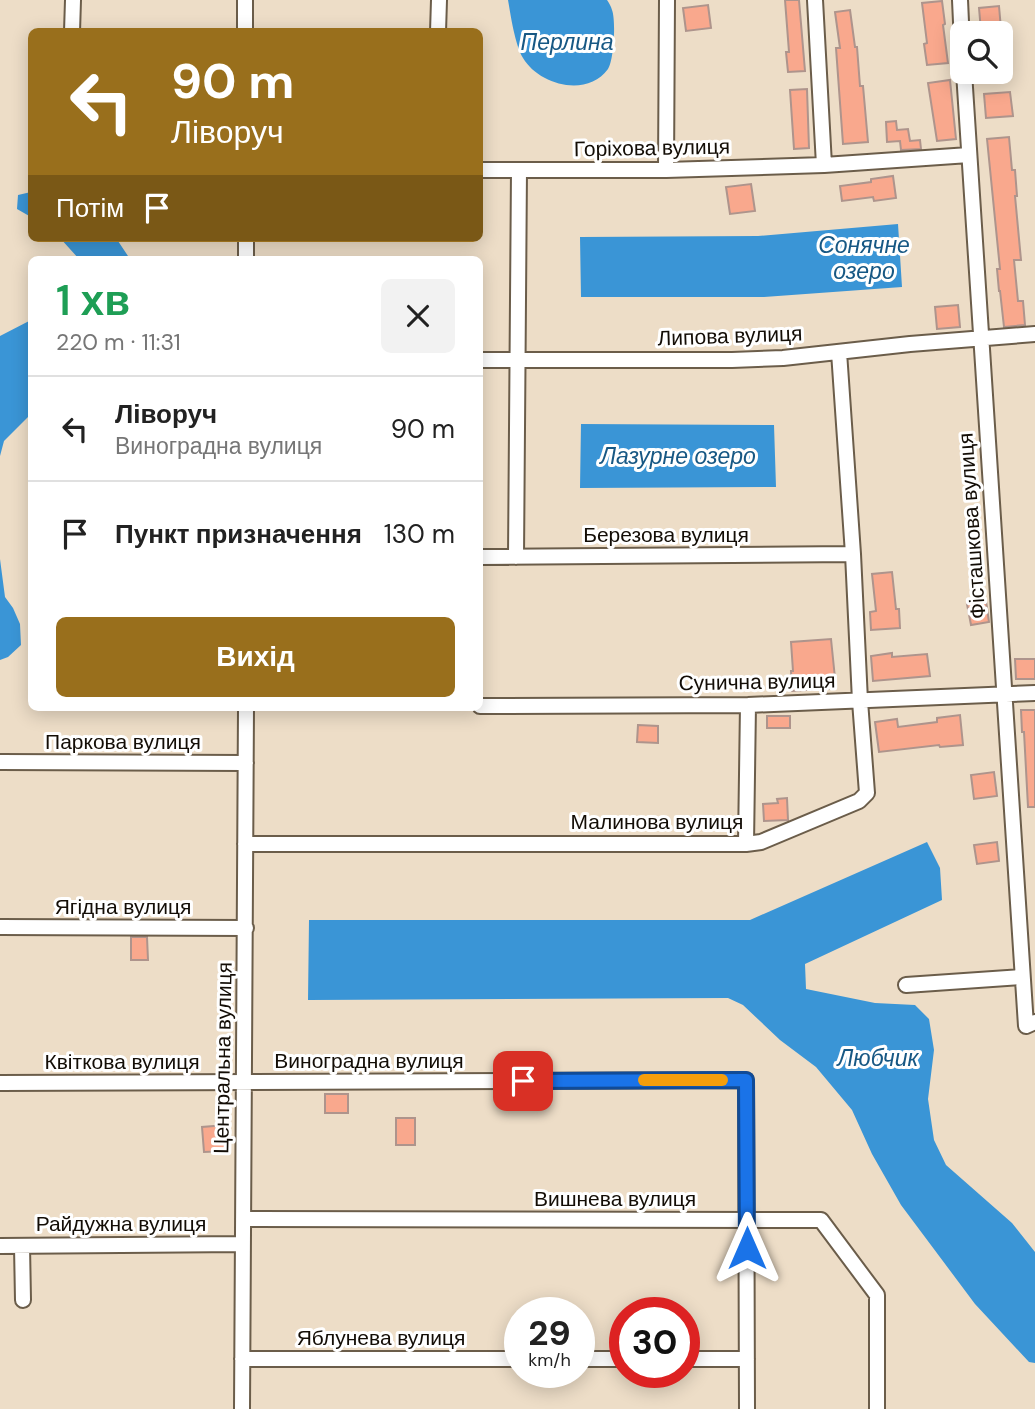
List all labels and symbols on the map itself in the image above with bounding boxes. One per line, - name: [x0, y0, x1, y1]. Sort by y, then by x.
- water label: Перлина: [521, 27, 613, 57]
- street label: Горіхова вулиця: [574, 133, 730, 163]
- water label: Сонячне озеро: [818, 230, 910, 286]
- street label: Липова вулиця: [657, 319, 803, 353]
- street label: Фісташкова вулиця: [952, 432, 992, 620]
- water label: Лазурне озеро: [598, 441, 756, 471]
- street label: Березова вулиця: [583, 521, 749, 549]
- street label: Сунична вулиця: [678, 667, 836, 697]
- street label: Паркова вулиця: [45, 728, 201, 756]
- street label: Малинова вулиця: [571, 808, 743, 836]
- street label: Ягідна вулиця: [55, 893, 191, 921]
- street label: Центральна вулиця: [207, 962, 239, 1154]
- water label: Любчик: [836, 1043, 920, 1073]
- street label: Виноградна вулиця: [274, 1047, 464, 1075]
- street label: Квіткова вулиця: [44, 1048, 200, 1076]
- pin: [493, 1051, 553, 1111]
- street label: Вишнева вулиця: [534, 1185, 696, 1213]
- street label: Райдужна вулиця: [36, 1210, 206, 1238]
- position arrow: [710, 1211, 784, 1285]
- speed limit sign: 30: [609, 1297, 700, 1388]
- street label: Яблунева вулиця: [297, 1324, 465, 1352]

